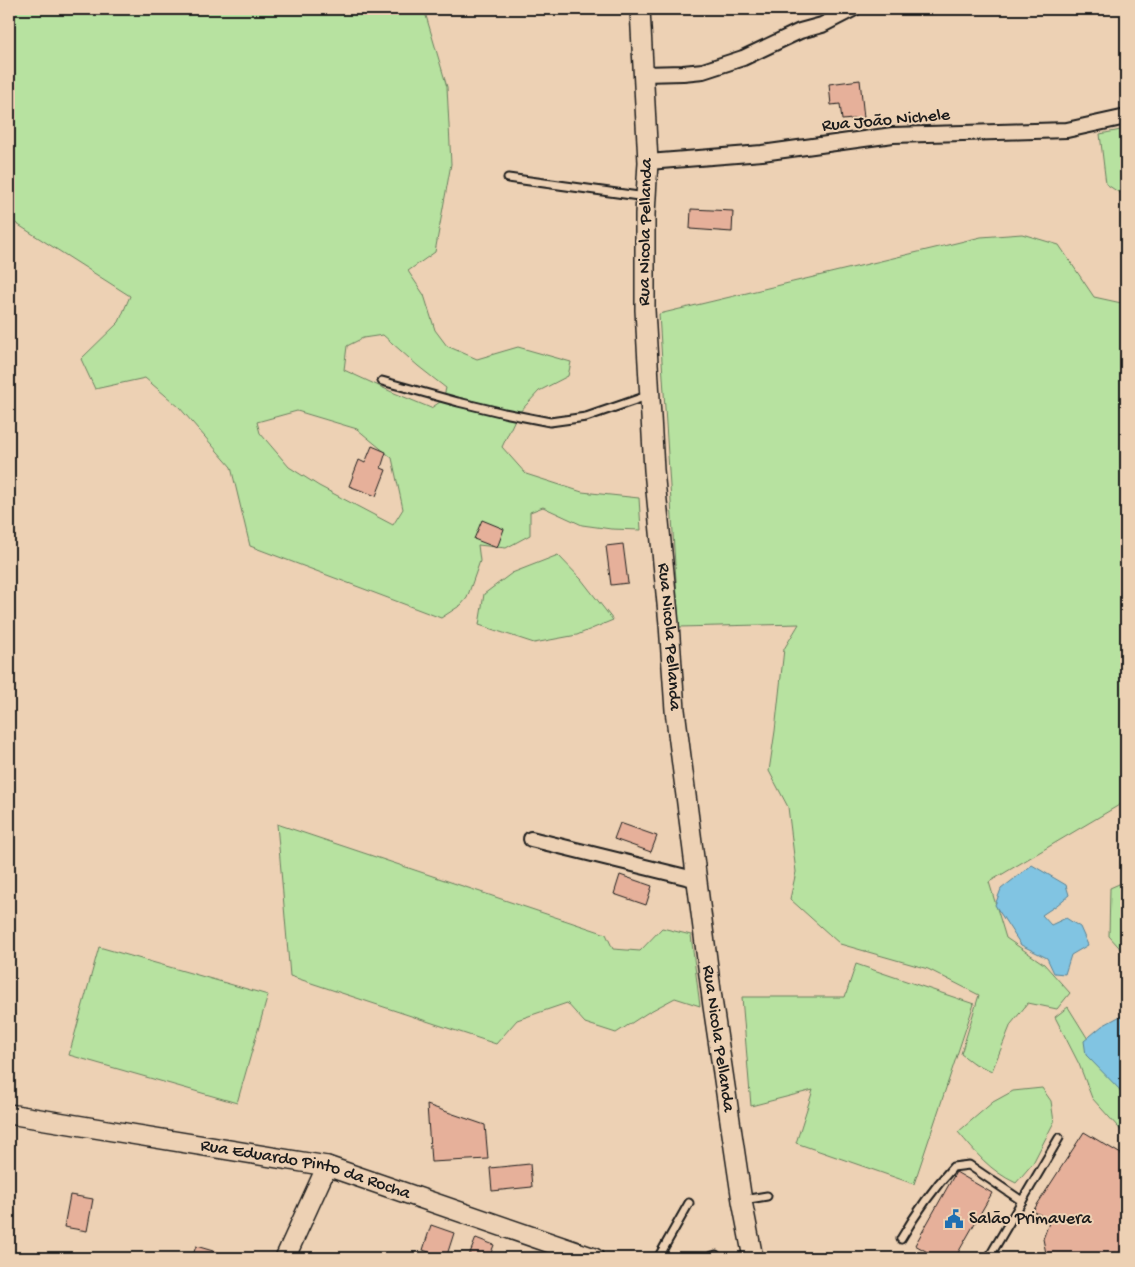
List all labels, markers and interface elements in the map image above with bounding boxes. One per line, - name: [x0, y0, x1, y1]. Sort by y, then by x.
- street label: Rua João Nichele: [821, 105, 952, 137]
- street label: Rua Nicola Pellanda: [634, 157, 658, 306]
- street label: Rua Nicola Pellanda: [653, 562, 686, 712]
- street label: Rua Nicola Pellanda: [697, 964, 739, 1114]
- street label: Rua Eduardo Pinto da Rocha: [199, 1135, 414, 1205]
- public building icon: Salão Primavera: [943, 1208, 965, 1230]
- place label: Salão Primavera: [969, 1209, 1092, 1230]

